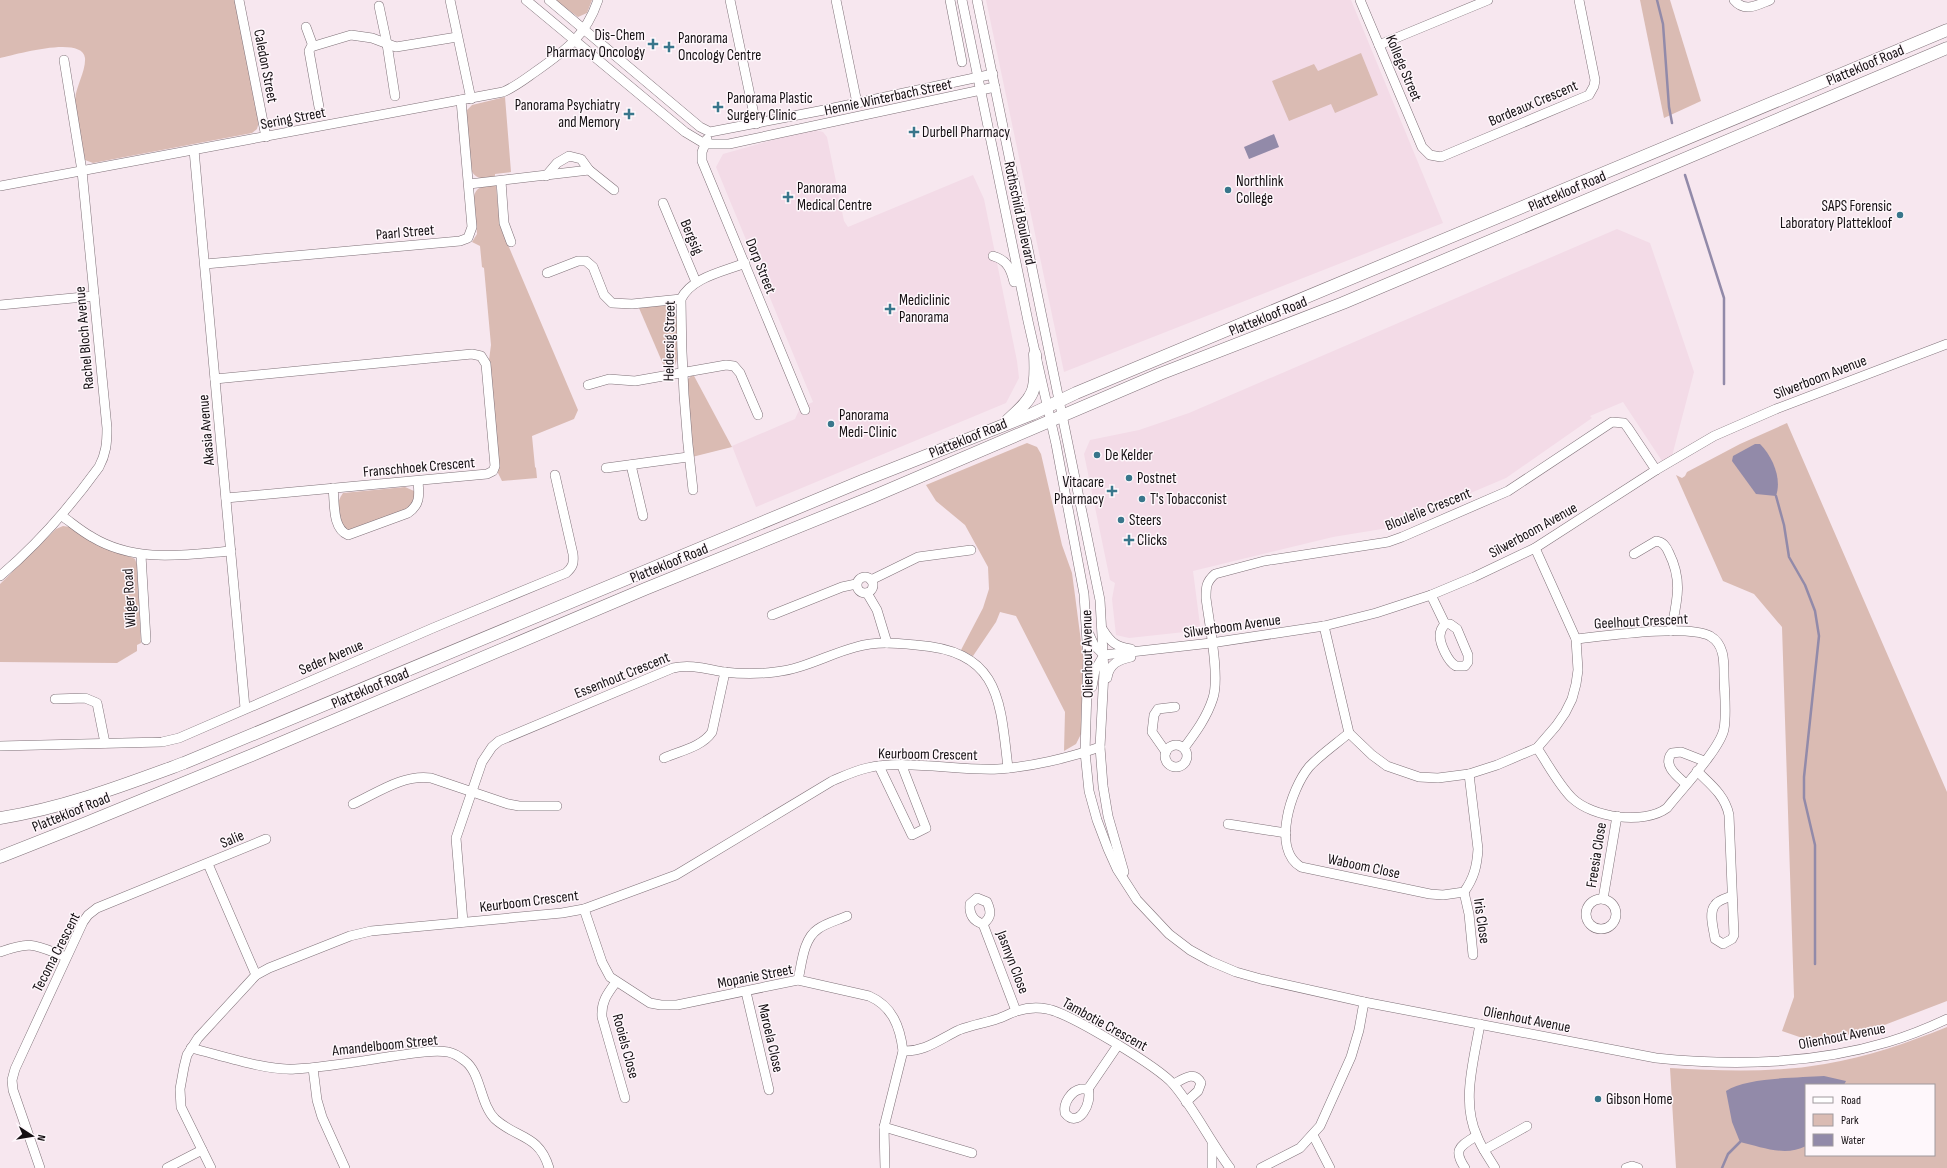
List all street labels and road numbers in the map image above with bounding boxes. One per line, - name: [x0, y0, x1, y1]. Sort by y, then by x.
- street label: Caledon Street: [249, 28, 282, 105]
- street label: Kollege Street: [1381, 32, 1426, 105]
- street label: Plattekloof Road: [1823, 41, 1907, 90]
- street label: Hennie Winterbach Street: [823, 75, 954, 120]
- street label: Bordeaux Crescent: [1486, 76, 1581, 131]
- street label: Sering Street: [259, 103, 328, 134]
- street label: Rothschild Boulevard: [999, 160, 1040, 267]
- street label: Plattekloof Road: [1525, 167, 1609, 216]
- street label: Bergsig: [676, 217, 707, 258]
- street label: Paarl Street: [375, 220, 436, 245]
- street label: Dorp Street: [741, 236, 780, 297]
- street label: Rachel Bloch Avenue: [71, 286, 98, 390]
- street label: Plattekloof Road: [1226, 292, 1310, 341]
- street label: Heldersig Street: [659, 300, 680, 382]
- street label: Silwerboom Avenue: [1771, 351, 1869, 404]
- street label: Akasia Avenue: [194, 394, 219, 467]
- street label: Plattekloof Road: [926, 414, 1010, 463]
- street label: Franschhoek Crescent: [362, 453, 476, 482]
- street label: Bloulelie Crescent: [1383, 483, 1474, 535]
- street label: Silwerboom Avenue: [1486, 498, 1581, 563]
- street label: Plattekloof Road: [627, 539, 711, 588]
- street label: Wilger Road: [118, 568, 141, 628]
- street label: Olienhout Avenue: [1077, 610, 1098, 698]
- street label: Silwerboom Avenue: [1182, 610, 1282, 643]
- street label: Geelhout Crescent: [1594, 610, 1689, 633]
- street label: Seder Avenue: [296, 635, 366, 680]
- street label: Essenhout Crescent: [572, 648, 673, 703]
- street label: Plattekloof Road: [328, 664, 412, 713]
- street label: Keurboom Crescent: [878, 744, 978, 765]
- street label: Plattekloof Road: [29, 788, 113, 837]
- street label: Freesia Close: [1582, 821, 1611, 889]
- street label: Salie: [217, 826, 247, 853]
- street label: Waboom Close: [1326, 850, 1402, 883]
- street label: Keurboom Crescent: [478, 886, 580, 917]
- street label: Iris Close: [1469, 897, 1494, 945]
- street label: Tecoma Crescent: [28, 909, 85, 995]
- street label: Jasmyn Close: [991, 927, 1033, 996]
- street label: Mopanie Street: [716, 960, 795, 993]
- street label: Tambotie Crescent: [1059, 993, 1151, 1056]
- street label: Maroela Close: [753, 1002, 788, 1074]
- street label: Olienhout Avenue: [1482, 1002, 1572, 1037]
- street label: Rooiels Close: [608, 1012, 643, 1081]
- street label: Olienhout Avenue: [1797, 1019, 1887, 1054]
- street label: Amandelboom Street: [330, 1030, 439, 1061]

